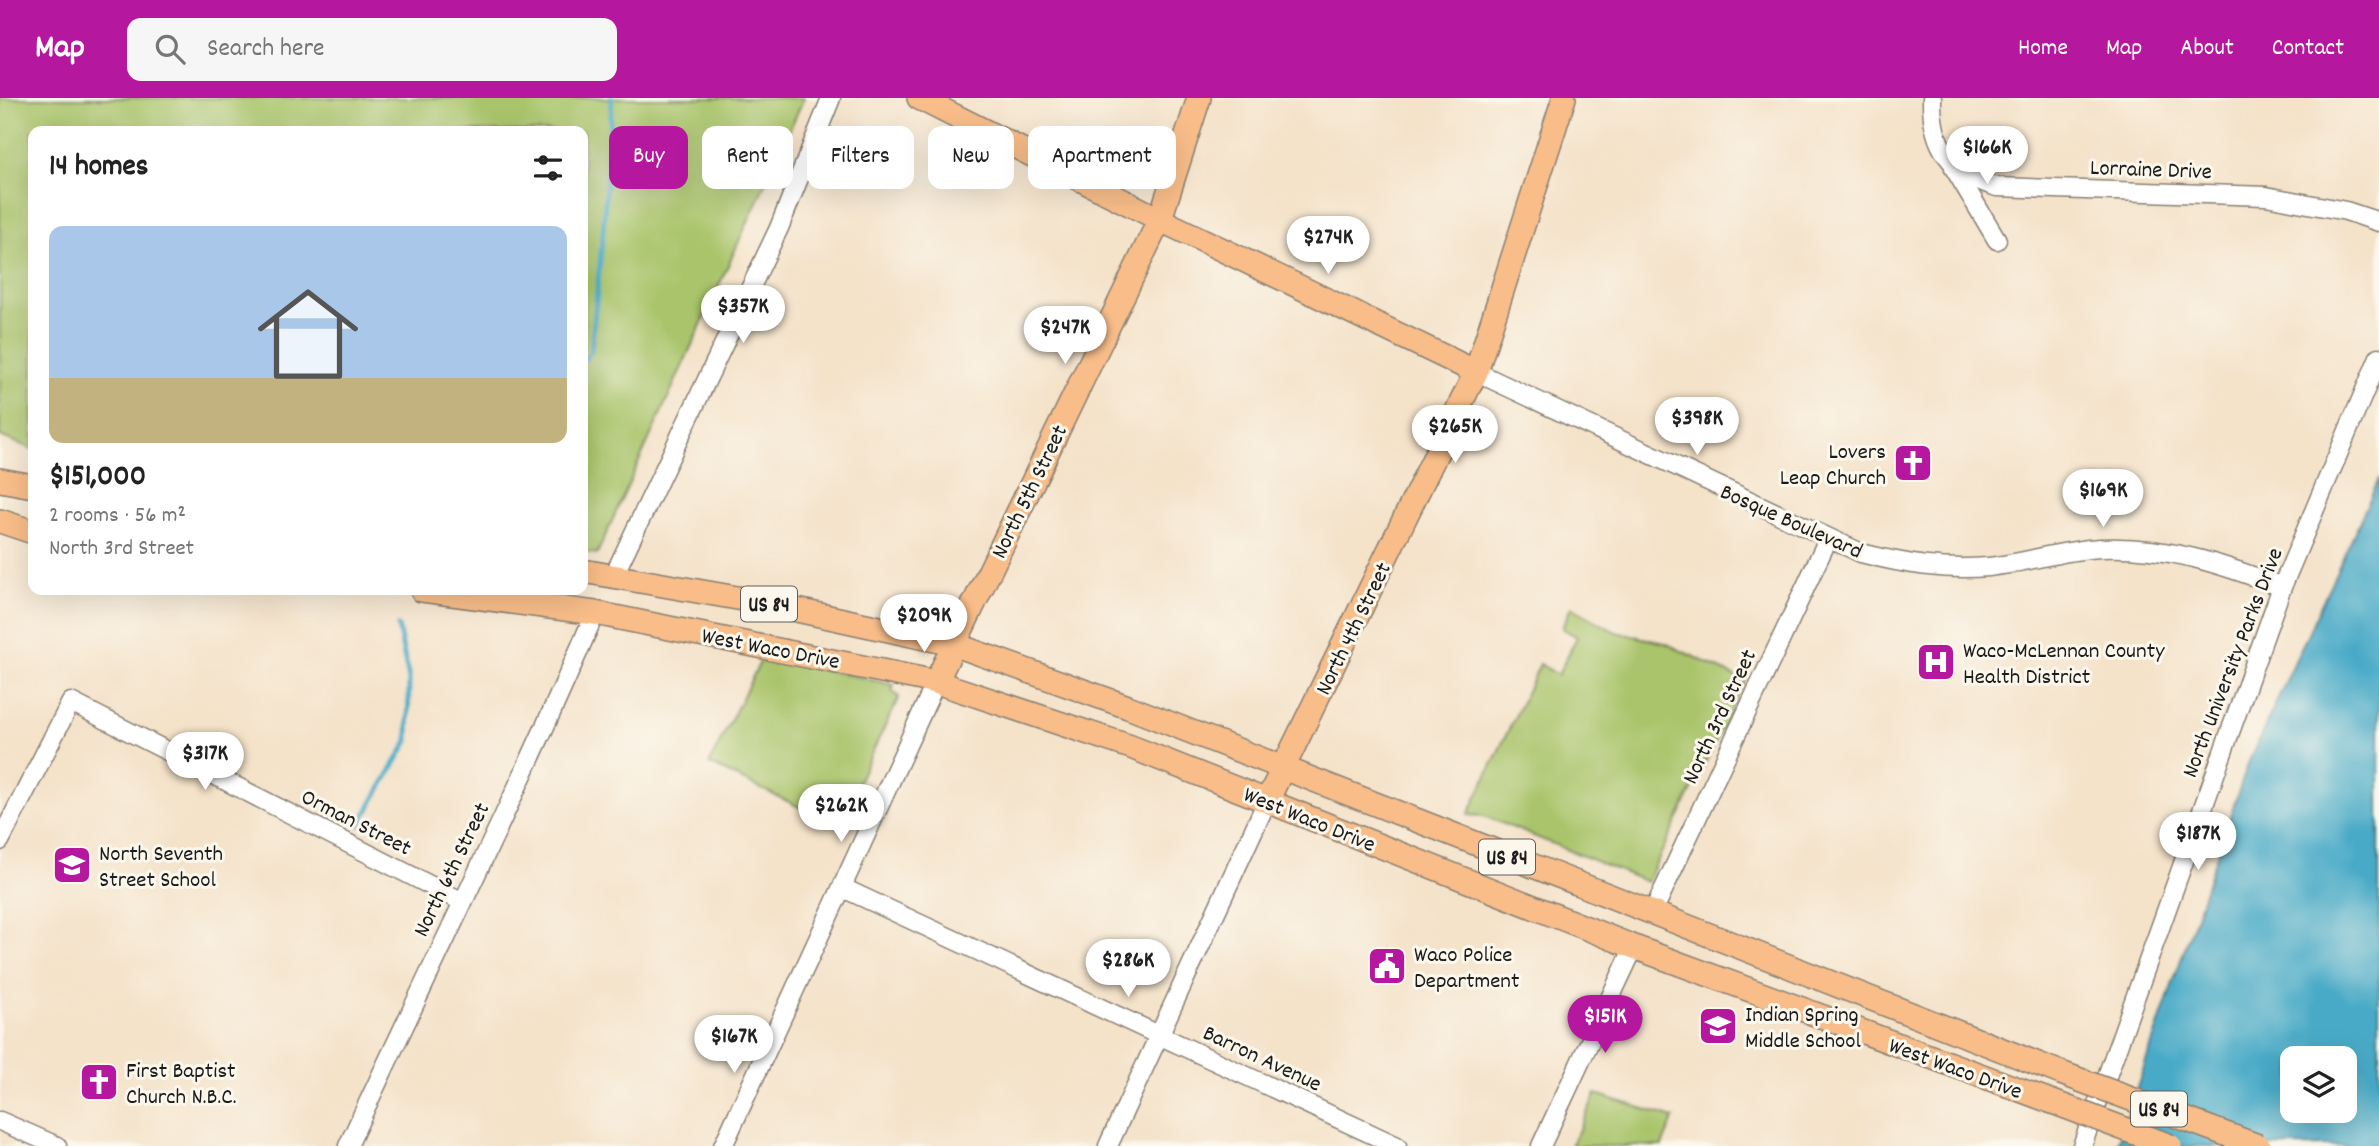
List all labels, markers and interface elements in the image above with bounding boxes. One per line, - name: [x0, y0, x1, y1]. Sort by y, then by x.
- search box: [127, 18, 617, 81]
- text: Map: [35, 26, 85, 73]
- icon: search: [151, 30, 189, 68]
- text: Search here: [207, 31, 325, 68]
- text: Home: [2018, 32, 2068, 66]
- text: Map: [2106, 32, 2142, 66]
- text: About: [2180, 32, 2234, 66]
- text: Contact: [2272, 32, 2344, 66]
- chip: Buy: [609, 126, 688, 189]
- chip: Rent: [702, 126, 793, 189]
- chip: Filters: [807, 126, 914, 189]
- chip: New: [928, 126, 1014, 189]
- chip: Apartment: [1028, 126, 1176, 189]
- pin: $166K: [1938, 126, 2036, 186]
- text: $166K: [1962, 132, 2012, 165]
- text: 14 homes: [49, 147, 148, 190]
- icon: filters: [529, 149, 567, 187]
- street label: Lorraine Drive: [2089, 153, 2212, 190]
- pin: $274K: [1279, 216, 1377, 276]
- text: $274K: [1303, 222, 1353, 255]
- icon: home: [245, 271, 371, 397]
- pin: $357K: [694, 286, 792, 345]
- text: $357K: [717, 291, 769, 324]
- pin: $247K: [1016, 306, 1114, 366]
- text: $247K: [1040, 312, 1090, 345]
- pin: $398K: [1648, 398, 1746, 457]
- text: $398K: [1671, 403, 1723, 436]
- pin: $265K: [1406, 406, 1504, 465]
- text: $265K: [1428, 411, 1482, 444]
- street label: North 5th Street: [984, 420, 1078, 565]
- place label: Lovers Leap Church: [1780, 437, 1886, 496]
- church icon: Lovers Leap Church: [1892, 442, 1934, 484]
- text: $151,000: [49, 457, 146, 500]
- pin: $169K: [2054, 470, 2152, 529]
- text: $169K: [2078, 475, 2128, 508]
- street label: Bosque Boulevard: [1714, 477, 1867, 569]
- text: 2 rooms · 56 m²: [49, 500, 186, 533]
- text: North 3rd Street: [49, 533, 194, 566]
- street label: North University Parks Drive: [2175, 543, 2293, 783]
- street label: North 4th Street: [1309, 558, 1402, 702]
- road number: US 84: [741, 587, 797, 622]
- pin: $209K: [875, 594, 973, 654]
- text: $209K: [896, 600, 952, 633]
- street label: West Waco Drive: [699, 621, 842, 680]
- place label: Waco-McLennan County Health District: [1963, 636, 2165, 695]
- hospital icon: Waco-McLennan County Health District: [1915, 641, 1957, 683]
- street label: North 3rd Street: [1676, 645, 1767, 790]
- pin: $317K: [156, 732, 254, 792]
- text: $317K: [182, 738, 228, 771]
- street label: West Waco Drive: [1238, 780, 1380, 863]
- street label: Orman Street: [294, 782, 416, 866]
- pin: $262K: [792, 784, 890, 844]
- text: $262K: [814, 790, 868, 823]
- street label: North 6th Street: [406, 798, 500, 943]
- pin: $187K: [2149, 812, 2247, 872]
- text: $187K: [2175, 818, 2221, 851]
- place label: North Seventh Street School: [99, 839, 223, 898]
- road number: US 84: [1479, 840, 1535, 874]
- school or university icon: North Seventh Street School: [51, 844, 93, 886]
- pin: $286K: [1079, 940, 1177, 999]
- place label: Waco Police Department: [1414, 940, 1519, 999]
- text: $286K: [1102, 945, 1154, 978]
- public building icon: Waco Police Department: [1366, 945, 1408, 987]
- pin: $151K: [1556, 996, 1654, 1055]
- place label: Indian Spring Middle School: [1745, 1000, 1862, 1059]
- text: $151K: [1583, 1001, 1627, 1034]
- school or university icon: Indian Spring Middle School: [1697, 1005, 1739, 1047]
- pin: $167K: [685, 1016, 783, 1075]
- street label: Barron Avenue: [1197, 1018, 1326, 1102]
- text: $167K: [710, 1021, 758, 1054]
- street label: West Waco Drive: [1883, 1031, 2026, 1110]
- map controls: [2280, 1046, 2357, 1123]
- button: layers: [2280, 1046, 2357, 1123]
- place label: First Baptist Church N.B.C.: [126, 1056, 236, 1115]
- church icon: First Baptist Church N.B.C.: [78, 1061, 120, 1103]
- road number: US 84: [2131, 1091, 2187, 1126]

